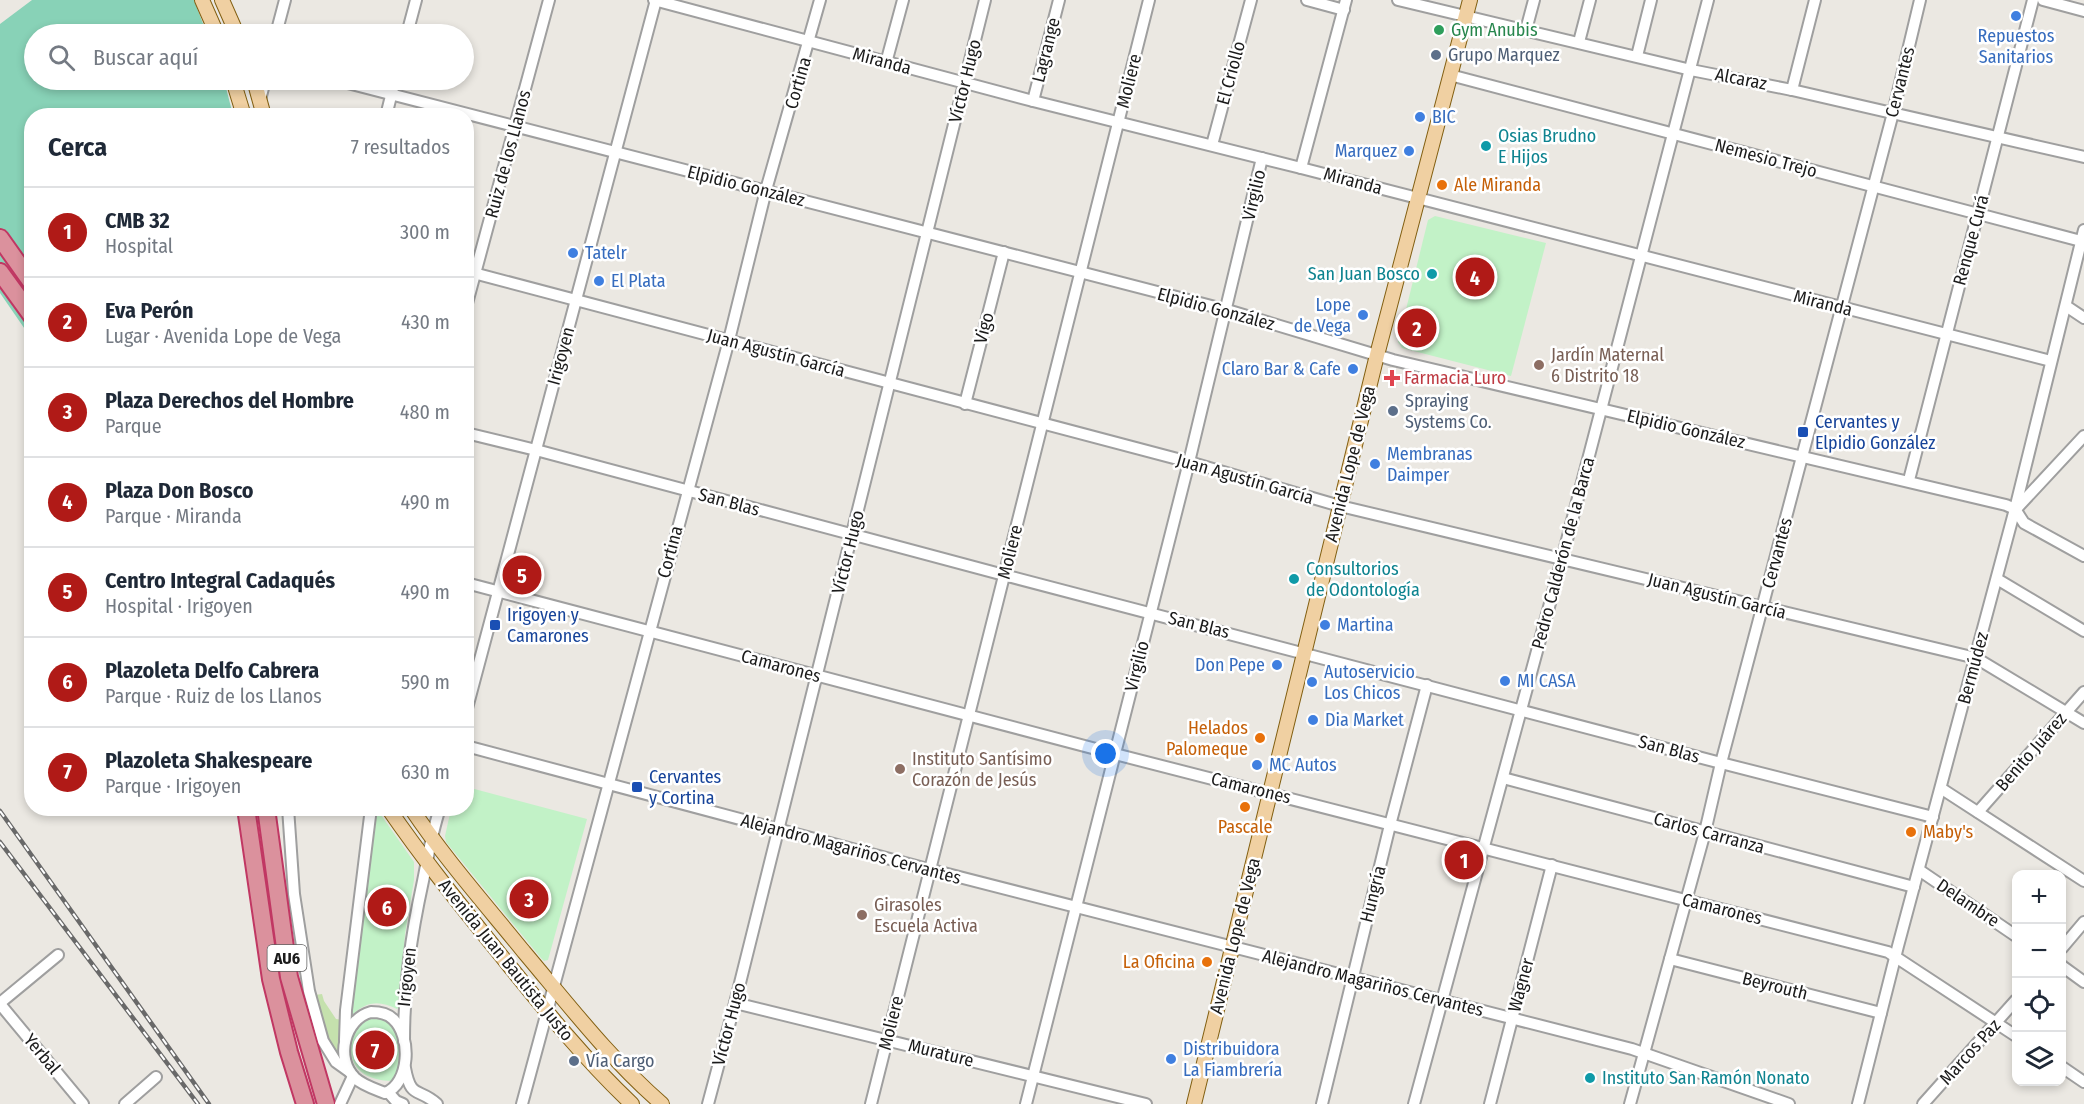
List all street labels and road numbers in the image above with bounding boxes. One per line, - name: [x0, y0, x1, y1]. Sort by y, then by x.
- street label: Lagrange: [1027, 15, 1065, 85]
- street label: Víctor Hugo: [944, 37, 986, 125]
- street label: El Criollo: [1212, 39, 1250, 107]
- street label: Miranda: [850, 43, 914, 79]
- street label: Cervantes: [1881, 44, 1919, 120]
- street label: Moliere: [1112, 51, 1146, 110]
- street label: Cortina: [780, 54, 816, 112]
- street label: Alcaraz: [1713, 63, 1769, 95]
- street label: Ruiz de los Llanos: [480, 87, 536, 221]
- street label: Nemesio Trejo: [1712, 134, 1820, 182]
- street label: Elpidio González: [685, 161, 807, 211]
- street label: Miranda: [1321, 163, 1385, 199]
- street label: Virgilio: [1237, 167, 1271, 223]
- street label: Renque Curá: [1948, 192, 1994, 288]
- street label: Elpidio González: [1155, 283, 1277, 335]
- street label: Miranda: [1791, 285, 1855, 321]
- street label: Vigo: [969, 310, 999, 346]
- street label: Irigoyen: [543, 324, 579, 388]
- street label: Juan Agustín García: [705, 324, 848, 382]
- street label: Avenida Lope de Vega: [1320, 384, 1380, 544]
- street label: Elpidio González: [1625, 405, 1747, 453]
- street label: Juan Agustín García: [1174, 449, 1316, 509]
- street label: Pedro Calderón de la Barca: [1527, 454, 1599, 651]
- street label: San Blas: [696, 483, 762, 521]
- street label: Víctor Hugo: [827, 508, 869, 596]
- street label: Cervantes: [1757, 515, 1797, 591]
- street label: Moliere: [993, 522, 1027, 581]
- street label: Cortina: [652, 523, 688, 581]
- street label: Juan Agustín García: [1646, 568, 1789, 624]
- street label: San Blas: [1166, 607, 1232, 643]
- street label: Bermúdez: [1953, 630, 1993, 706]
- street label: Virgilio: [1120, 638, 1154, 694]
- street label: Camarones: [739, 645, 824, 687]
- street label: Benito Juárez: [1991, 708, 2071, 796]
- street label: San Blas: [1636, 730, 1702, 768]
- street label: Camarones: [1209, 767, 1294, 809]
- street label: Carlos Carranza: [1651, 808, 1767, 858]
- street label: Alejandro Magariños Cervantes: [738, 809, 964, 889]
- street label: Avenida Lope de Vega: [1205, 856, 1265, 1016]
- street label: Hungría: [1355, 863, 1391, 925]
- street label: Delambre: [1932, 874, 2004, 932]
- street label: Avenida Juan Bautista Justo: [434, 875, 578, 1045]
- street label: Camarones: [1680, 888, 1765, 930]
- road number: AU6: [268, 945, 306, 971]
- street label: Alejandro Magariños Cervantes: [1260, 945, 1486, 1021]
- street label: Irigoyen: [393, 946, 421, 1008]
- street label: Wagner: [1503, 955, 1539, 1014]
- street label: Beyrouth: [1740, 967, 1810, 1005]
- street label: Víctor Hugo: [707, 980, 751, 1068]
- street label: Moliere: [874, 993, 908, 1052]
- street label: Marcos Paz: [1935, 1015, 2005, 1089]
- street label: Yerbal: [19, 1029, 65, 1079]
- street label: Murature: [906, 1034, 976, 1072]

